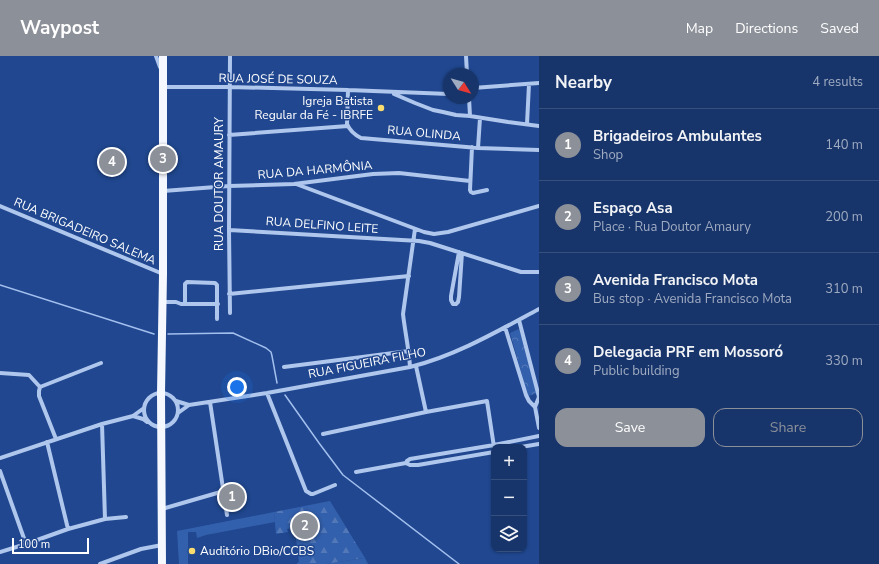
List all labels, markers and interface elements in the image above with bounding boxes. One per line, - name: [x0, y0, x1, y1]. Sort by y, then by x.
- text: Waypost: [20, 15, 99, 41]
- text: Map: [686, 19, 713, 38]
- text: Directions: [735, 19, 798, 38]
- text: Saved: [820, 19, 859, 38]
- north arrow: [443, 68, 479, 104]
- street label: RUA JOSÉ DE SOUZA: [218, 70, 338, 88]
- text: Nearby: [555, 71, 612, 94]
- text: 4 results: [812, 73, 863, 91]
- place label: Igreja Batista Regular da Fé - IBRFE: [254, 93, 373, 123]
- marker: Igreja Batista Regular da Fé - IBRFE: [376, 103, 386, 113]
- street label: RUA DOUTOR AMAURY: [211, 116, 227, 251]
- street label: RUA OLINDA: [387, 122, 462, 144]
- text: Brigadeiros Ambulantes: [593, 126, 762, 146]
- text: 1: [564, 136, 572, 154]
- text: 140 m: [825, 136, 863, 154]
- pin: 3: [150, 144, 176, 174]
- text: Shop: [593, 146, 623, 164]
- pin: 4: [99, 147, 125, 177]
- street label: RUA DA HARMÔNIA: [257, 157, 373, 183]
- street label: RUA BRIGADEIRO SALEMA: [11, 194, 159, 268]
- text: Espaço Asa: [593, 198, 673, 218]
- text: 2: [564, 208, 572, 226]
- text: 200 m: [825, 208, 863, 226]
- street label: RUA DELFINO LEITE: [265, 213, 379, 237]
- text: Place · Rua Doutor Amaury: [593, 218, 751, 236]
- text: Avenida Francisco Mota: [593, 270, 758, 290]
- text: 3: [564, 280, 572, 298]
- text: 310 m: [825, 280, 863, 298]
- text: Bus stop · Avenida Francisco Mota: [593, 290, 792, 308]
- text: Delegacia PRF em Mossoró: [593, 342, 783, 362]
- street label: RUA FIGUEIRA FILHO: [307, 344, 427, 382]
- text: 4: [564, 352, 572, 370]
- text: 330 m: [825, 352, 863, 370]
- text: Public building: [593, 362, 680, 380]
- your location: [227, 377, 247, 397]
- button: Save: [555, 408, 705, 447]
- button: Share: [713, 408, 863, 447]
- map controls: [491, 444, 527, 552]
- button: +: [491, 444, 527, 480]
- button: −: [491, 480, 527, 516]
- pin: 1: [219, 482, 245, 512]
- pin: 2: [292, 511, 318, 541]
- button: layers: [491, 516, 527, 552]
- scale bar: [12, 536, 89, 555]
- text: 100 m: [18, 537, 50, 552]
- place label: Auditório DBio/CCBS: [200, 543, 314, 559]
- marker: Auditório DBio/CCBS: [187, 546, 197, 556]

